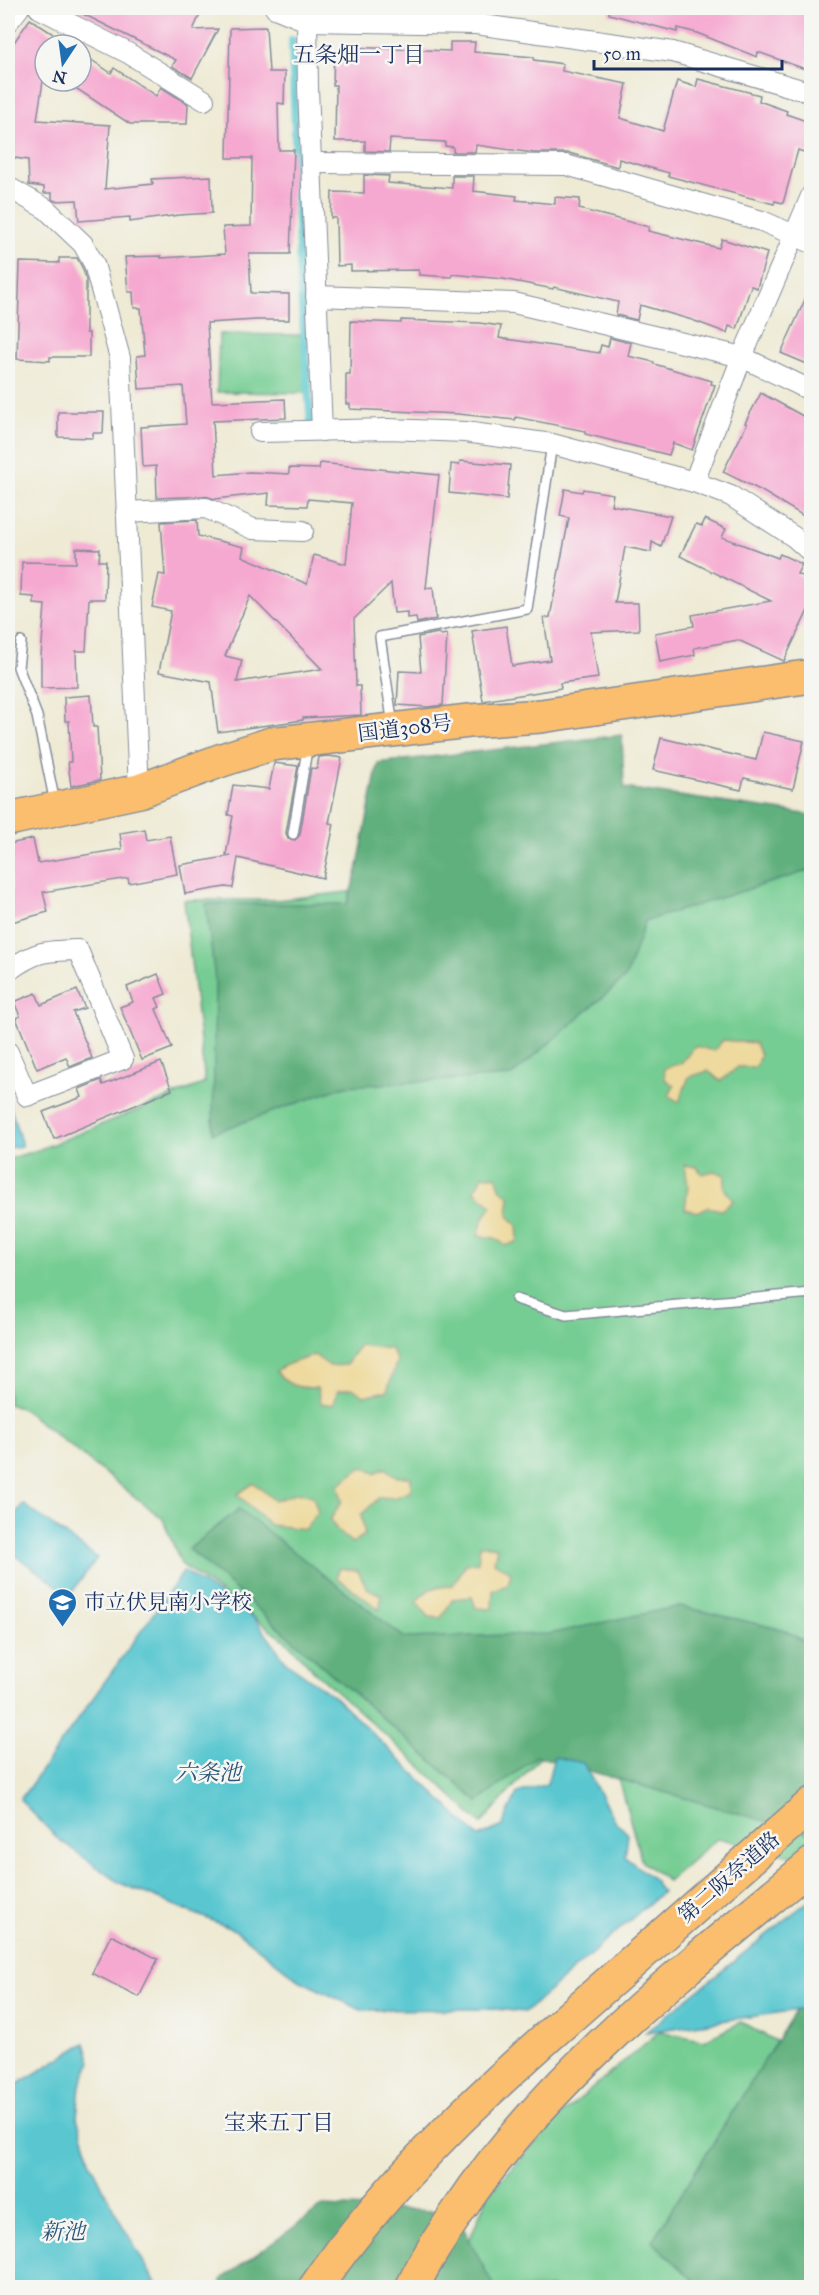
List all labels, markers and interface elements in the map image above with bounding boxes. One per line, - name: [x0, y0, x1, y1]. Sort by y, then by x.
- north arrow: [33, 33, 93, 93]
- scale bar: [594, 33, 782, 71]
- district label: 五条畑一丁目: [293, 41, 425, 68]
- text: 50 m: [603, 43, 641, 65]
- text: N: [51, 66, 68, 88]
- street label: 国道308号: [356, 709, 454, 747]
- school or university icon: 市立伏見南小学校: [47, 1586, 79, 1628]
- place label: 市立伏見南小学校: [84, 1589, 252, 1615]
- water label: 六条池: [175, 1759, 244, 1786]
- street label: 第二阪奈道路: [673, 1826, 785, 1928]
- district label: 宝来五丁目: [224, 2109, 334, 2136]
- water label: 新池: [41, 2218, 88, 2245]

